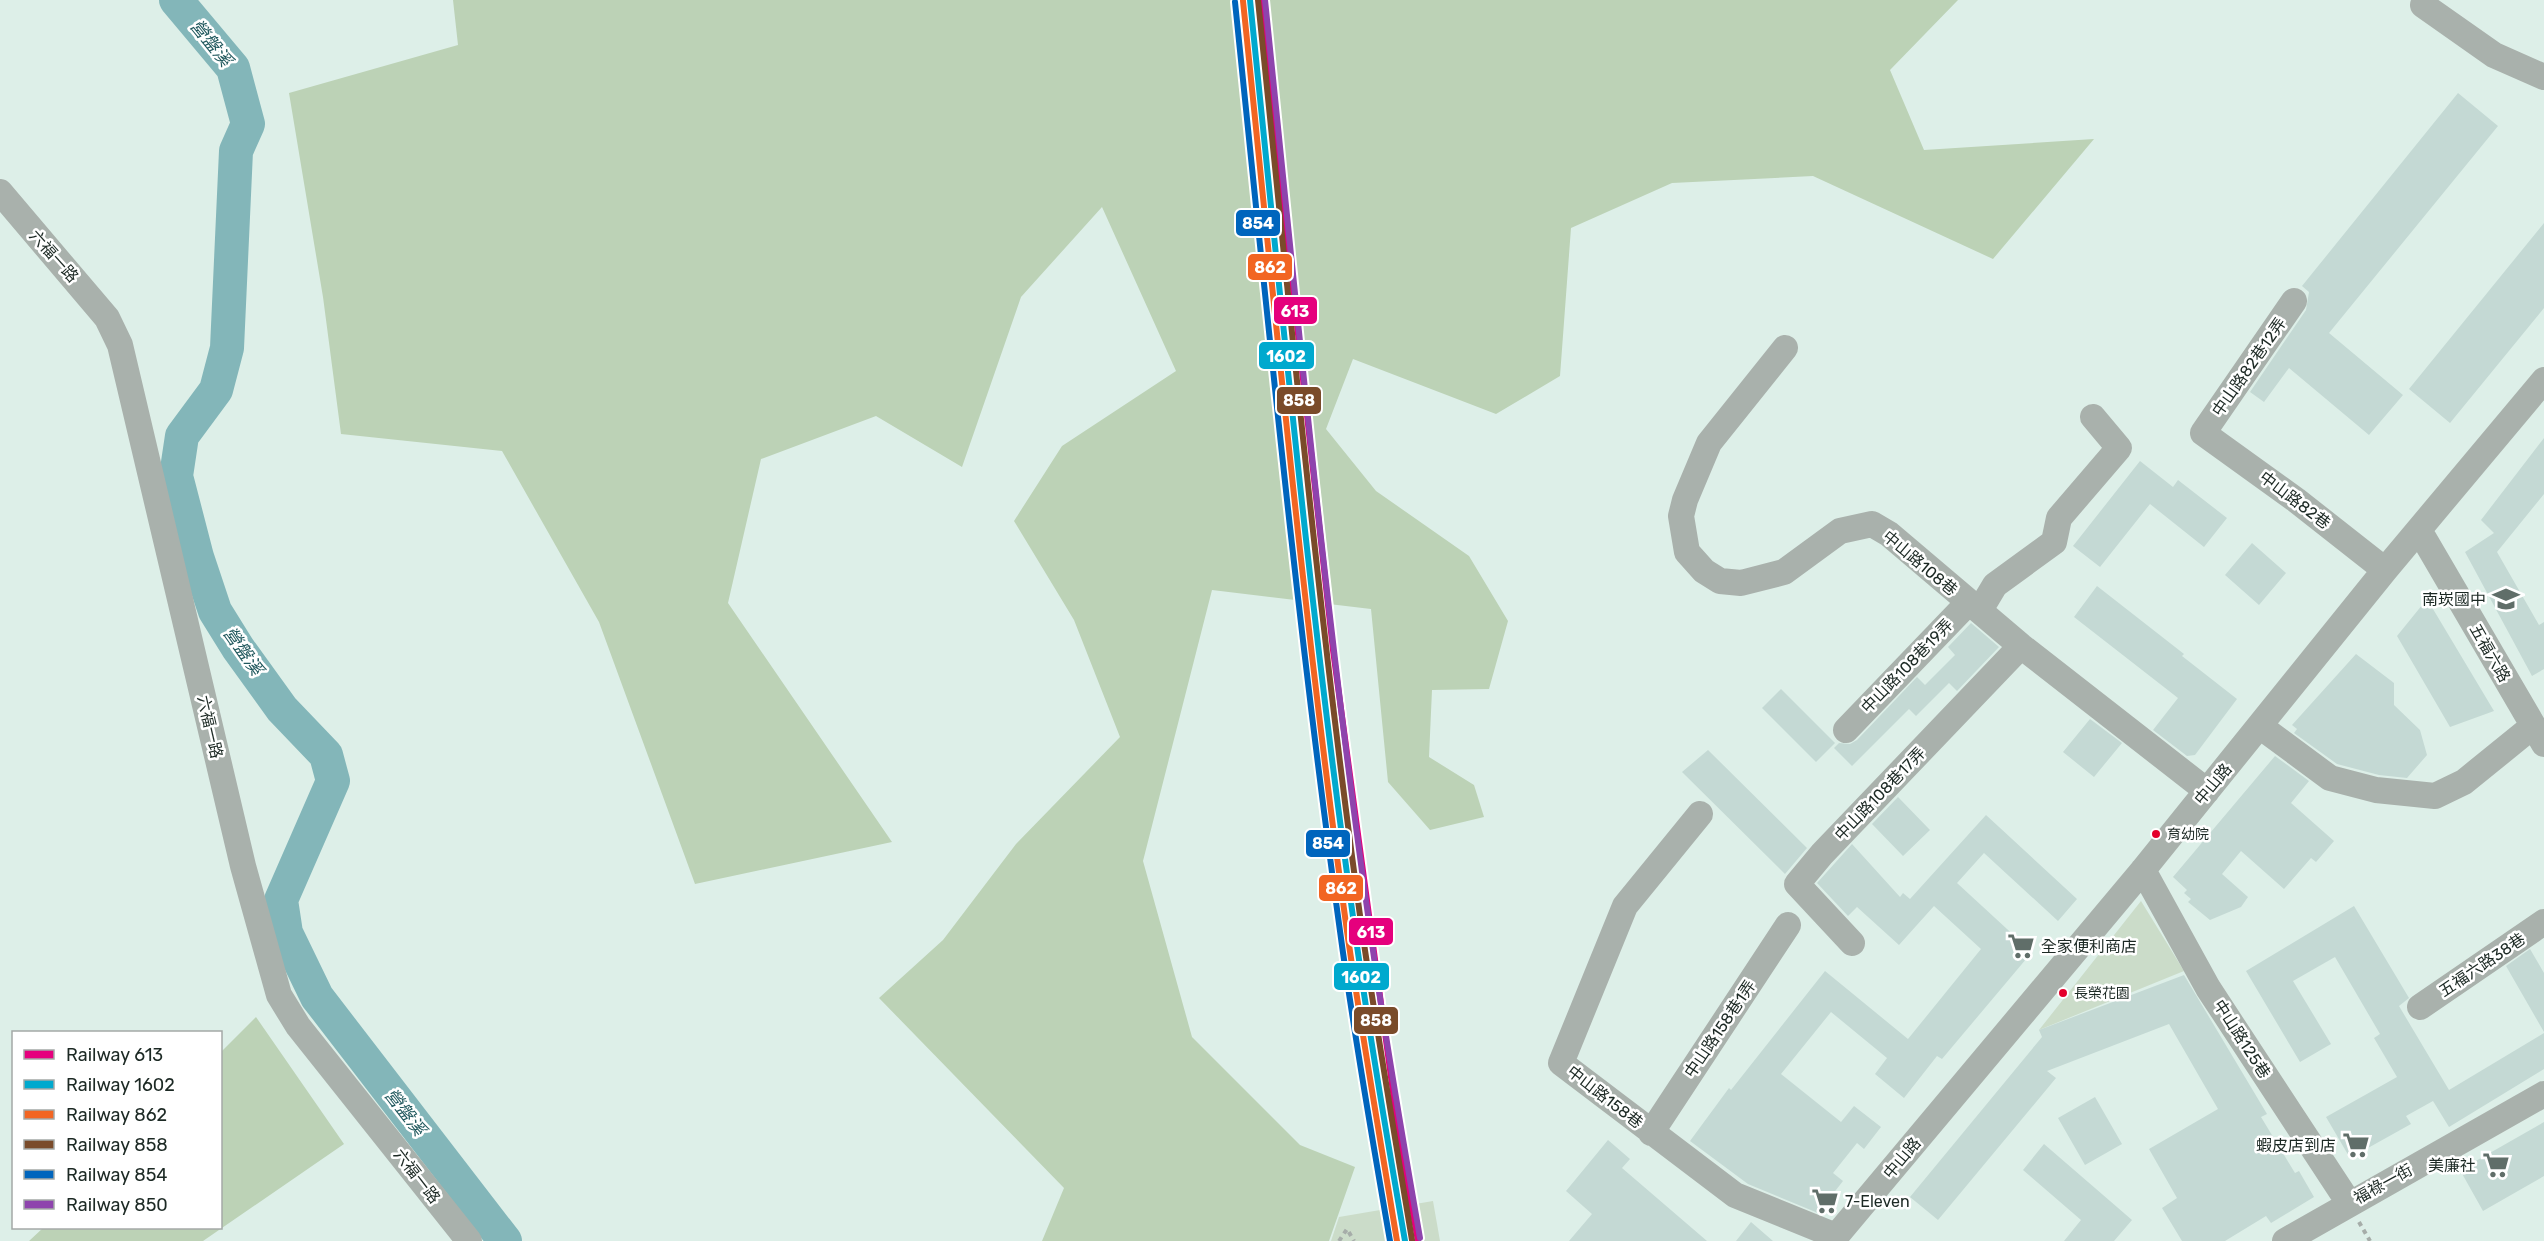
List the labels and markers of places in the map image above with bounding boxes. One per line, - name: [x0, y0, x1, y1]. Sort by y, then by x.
- school or university icon: 南崁國中: [2491, 584, 2521, 614]
- place label: 南崁國中: [2422, 590, 2486, 609]
- place label: 育幼院: [2167, 826, 2209, 843]
- marker: 育幼院: [2150, 828, 2162, 840]
- supermarket icon: 全家便利商店: [2006, 931, 2036, 961]
- place label: 全家便利商店: [2041, 937, 2137, 956]
- place label: 長榮花園: [2074, 985, 2130, 1002]
- marker: 長榮花園: [2057, 987, 2069, 999]
- supermarket icon: 蝦皮店到店: [2341, 1130, 2371, 1160]
- place label: 蝦皮店到店: [2256, 1136, 2336, 1155]
- supermarket icon: 美廉社: [2481, 1150, 2511, 1180]
- place label: 美廉社: [2428, 1156, 2476, 1175]
- supermarket icon: 7-Eleven: [1810, 1186, 1840, 1216]
- place label: 7-Eleven: [1845, 1192, 1910, 1211]

